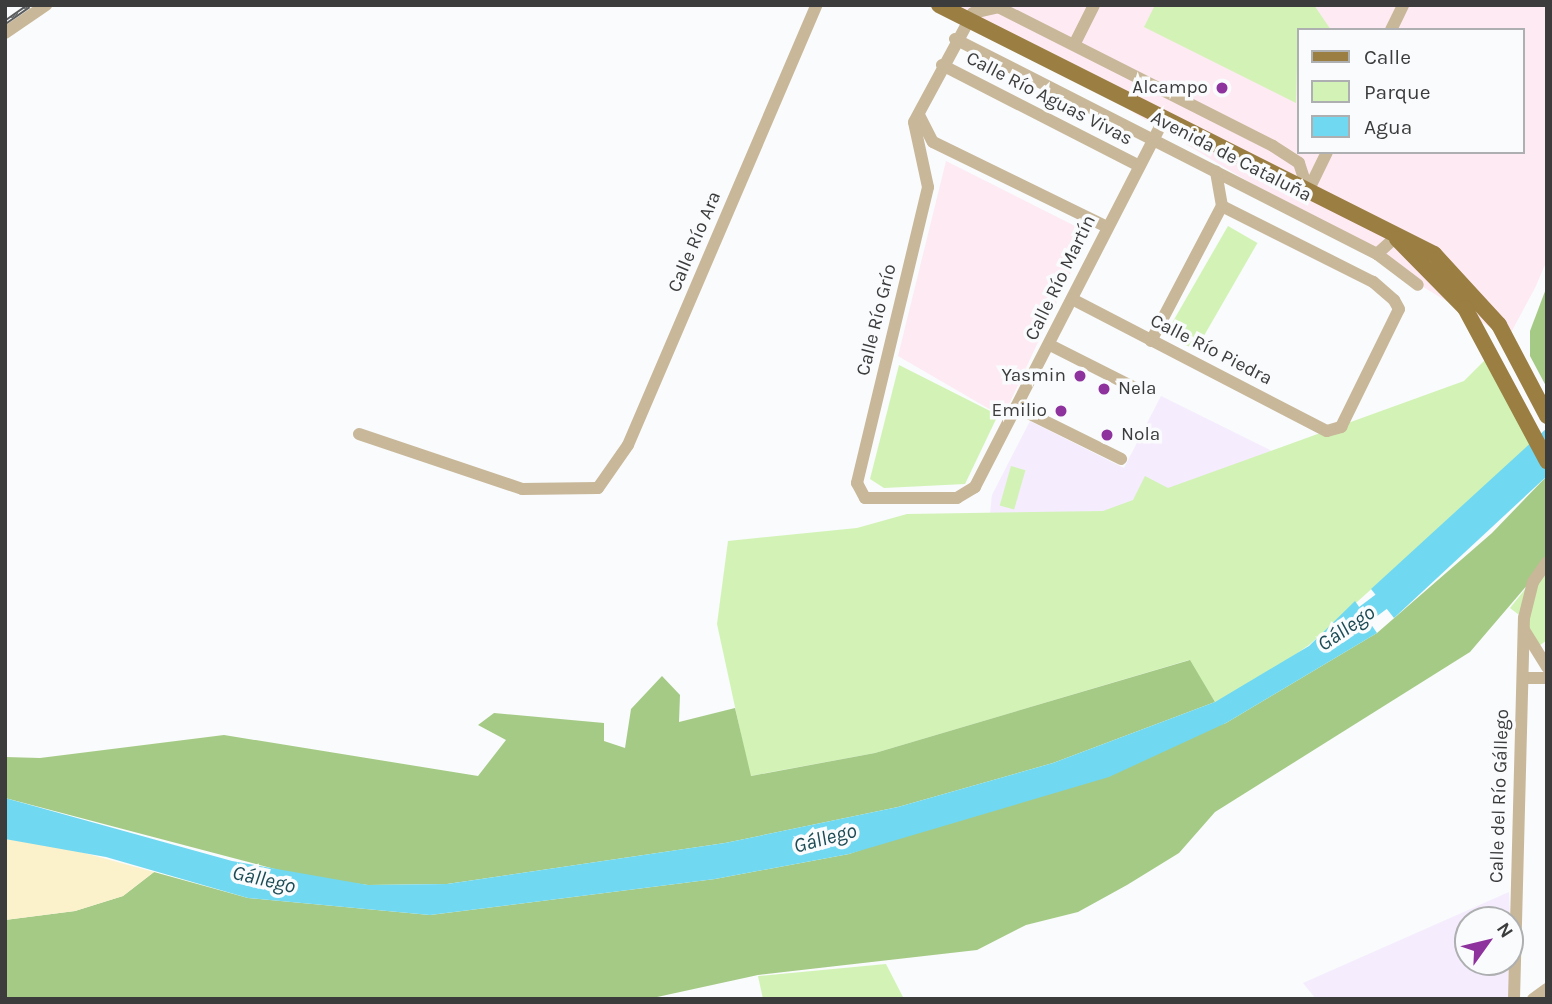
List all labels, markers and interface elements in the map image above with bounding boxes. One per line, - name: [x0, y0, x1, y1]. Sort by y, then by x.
- legend: [1296, 28, 1524, 154]
- text: Calle: [1364, 45, 1411, 69]
- street label: Calle Río Aguas Vivas: [962, 47, 1136, 151]
- place label: Alcampo: [1132, 77, 1208, 99]
- marker: Alcampo: [1214, 80, 1230, 96]
- text: Parque: [1364, 80, 1431, 104]
- street label: Avenida de Cataluña: [1147, 107, 1315, 207]
- text: Agua: [1364, 115, 1412, 139]
- street label: Calle Río Ara: [664, 188, 726, 296]
- street label: Calle Río Martín: [1021, 211, 1101, 345]
- street label: Calle Río Grío: [852, 262, 902, 378]
- street label: Calle Río Piedra: [1146, 309, 1276, 391]
- place label: Yasmin: [1001, 365, 1066, 387]
- marker: Yasmin: [1072, 368, 1088, 384]
- place label: Nela: [1118, 378, 1157, 400]
- marker: Nela: [1096, 381, 1112, 397]
- place label: Emilio: [992, 400, 1047, 422]
- marker: Emilio: [1053, 403, 1069, 419]
- place label: Nola: [1121, 424, 1160, 446]
- marker: Nola: [1099, 427, 1115, 443]
- water label: Gállego: [1312, 600, 1380, 656]
- street label: Calle del Río Gállego: [1486, 709, 1514, 883]
- water label: Gállego: [791, 818, 859, 858]
- water label: Gállego: [230, 860, 298, 898]
- north arrow: [1454, 906, 1524, 976]
- text: N: [1492, 919, 1518, 942]

